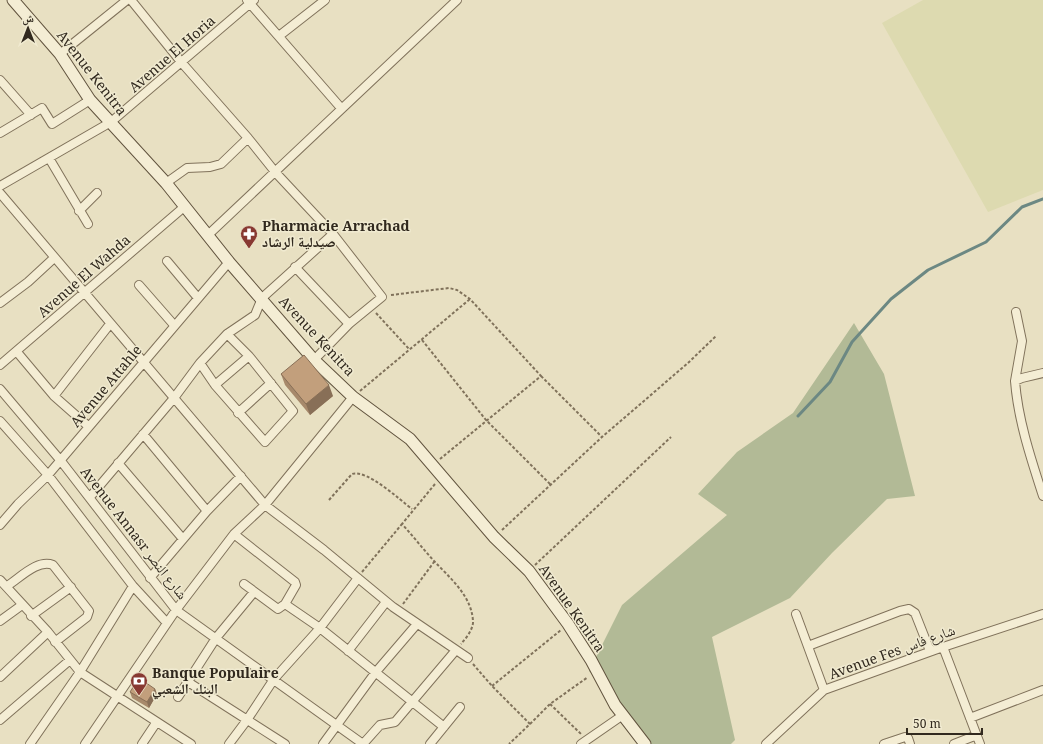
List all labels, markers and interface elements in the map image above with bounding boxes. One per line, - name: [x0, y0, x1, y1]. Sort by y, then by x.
- north arrow: [8, 8, 48, 48]
- text: ش: [22, 10, 34, 26]
- street label: Avenue El Horia: [124, 11, 219, 96]
- street label: Avenue Kenitra: [53, 26, 132, 119]
- place label: Pharmacie Arrachad صيدلية الرشاد: [262, 216, 410, 251]
- pharmacy icon: Pharmacie Arrachad صيدلية الرشاد: [239, 224, 259, 249]
- street label: Avenue El Wahda: [33, 230, 134, 321]
- street label: Avenue Kenitra: [275, 291, 360, 380]
- street label: Avenue Attahle: [66, 340, 146, 431]
- street label: Avenue Annasr شارع النصر: [76, 463, 192, 603]
- street label: Avenue Kenitra: [535, 560, 610, 656]
- street label: Avenue Fes شارع فاس: [826, 620, 958, 684]
- place label: Banque Populaire البنك الشعبي: [152, 663, 279, 700]
- bank icon: Banque Populaire البنك الشعبي: [129, 671, 149, 696]
- scale bar: [907, 710, 982, 736]
- text: 50 m: [913, 715, 941, 732]

